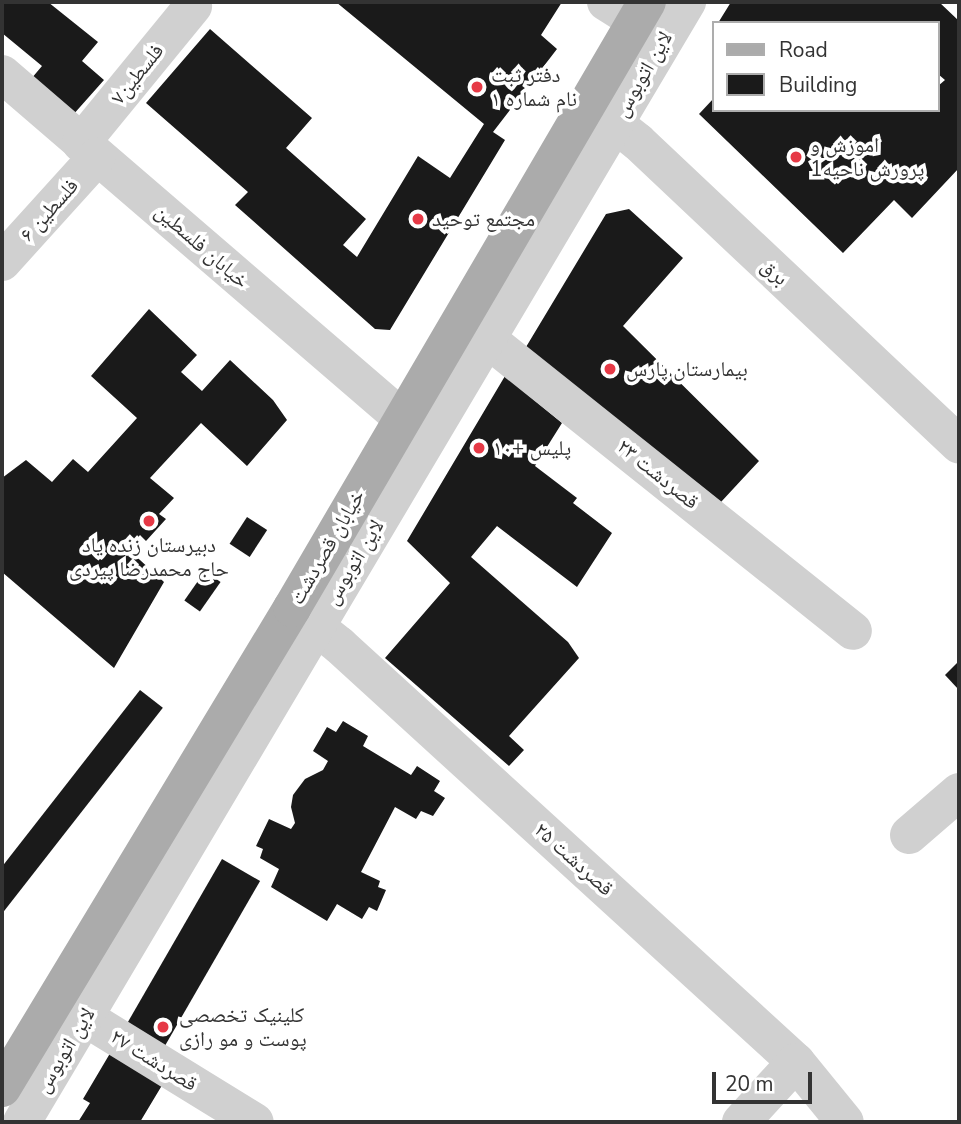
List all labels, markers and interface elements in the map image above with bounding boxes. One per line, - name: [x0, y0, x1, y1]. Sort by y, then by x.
- legend: [712, 21, 940, 112]
- street label: لاین اتوبوس: [608, 27, 678, 121]
- text: Road: [779, 36, 828, 64]
- street label: ۷فلسطین: [105, 39, 169, 109]
- place label: دفتر ثبت نام شماره ١: [491, 62, 577, 112]
- text: Building: [779, 71, 857, 99]
- marker: دفتر ثبت نام شماره ١: [469, 79, 485, 95]
- place label: اموزش و پرورش ناحیه1: [810, 132, 924, 182]
- marker: اموزش و پرورش ناحیه1: [788, 149, 804, 165]
- street label: فلسطین ۶: [14, 173, 84, 247]
- street label: خیابان فلسطین: [150, 198, 254, 294]
- place label: مجتمع توحید: [432, 206, 535, 232]
- marker: مجتمع توحید: [410, 211, 426, 227]
- street label: برق: [756, 253, 794, 291]
- place label: بیمارستان پارس: [626, 356, 748, 382]
- marker: بیمارستان پارس: [600, 359, 620, 379]
- street label: قصردشت ۲۳: [612, 434, 704, 514]
- place label: پلیس +۱۰: [493, 435, 571, 461]
- marker: پلیس +۱۰: [471, 440, 487, 456]
- street label: خیابان قصردشت: [284, 485, 370, 609]
- marker: دبیرستان زنده یاد حاج محمدرضا پیردی: [141, 513, 157, 529]
- street label: لاین اتوبوس: [319, 515, 389, 609]
- place label: دبیرستان زنده یاد حاج محمدرضا پیردی: [69, 532, 229, 582]
- street label: قصردشت ۲۵: [529, 817, 619, 901]
- place label: کلینیک تخصصی پوست و مو رازی: [179, 1002, 307, 1052]
- street label: لاین اتوبوس: [30, 1003, 100, 1097]
- marker: کلینیک تخصصی پوست و مو رازی: [153, 1017, 173, 1037]
- street label: قصردشت ۲۷: [106, 1023, 202, 1097]
- scale bar: [716, 1058, 816, 1102]
- text: 20 m: [725, 1070, 774, 1098]

